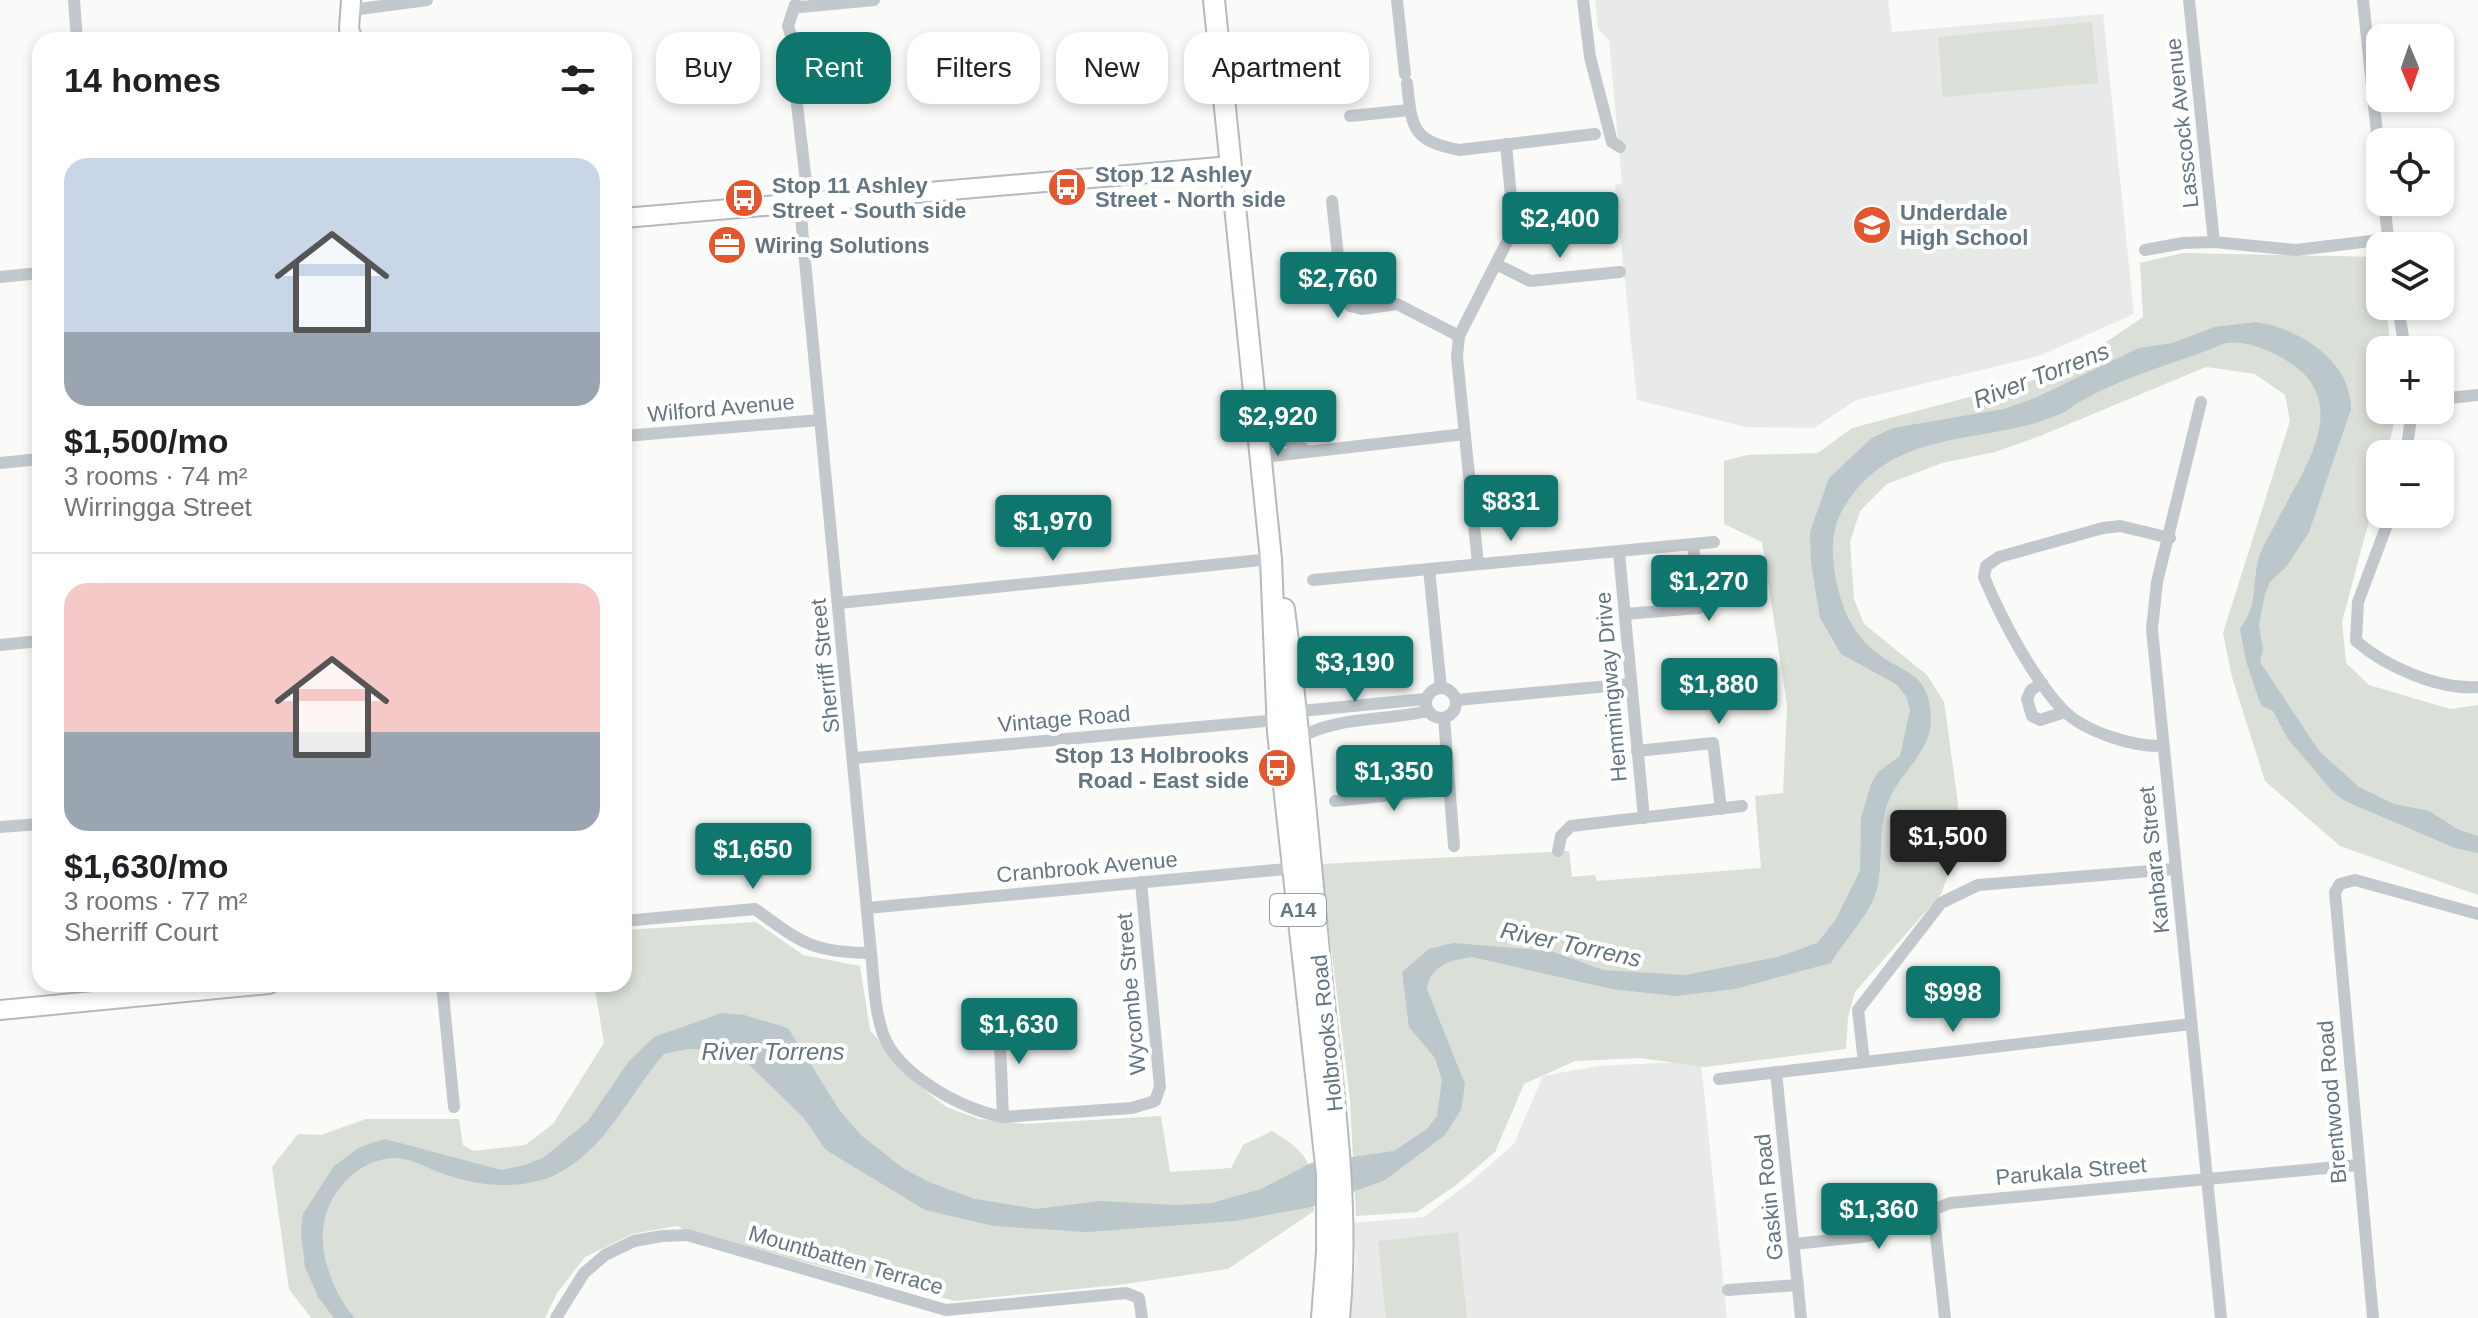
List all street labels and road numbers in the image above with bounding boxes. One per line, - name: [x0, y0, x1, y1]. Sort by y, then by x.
- street label: Lasscock Avenue: [2161, 37, 2203, 209]
- street label: Wilford Avenue: [646, 389, 796, 427]
- street label: Hemmingway Drive: [1590, 591, 1632, 783]
- street label: Sherriff Street: [805, 597, 845, 735]
- street label: Vintage Road: [997, 701, 1131, 737]
- street label: Kanbara Street: [2134, 785, 2174, 935]
- street label: Cranbrook Avenue: [995, 847, 1179, 887]
- road number: A14: [1270, 894, 1326, 926]
- street label: Wycombe Street: [1111, 912, 1151, 1076]
- street label: Holbrooks Road: [1306, 953, 1348, 1113]
- street label: Brentwood Road: [2312, 1019, 2352, 1185]
- street label: Gaskin Road: [1750, 1132, 1788, 1262]
- street label: Parukala Street: [1994, 1152, 2148, 1190]
- street label: Mountbatten Terrace: [746, 1220, 946, 1300]

